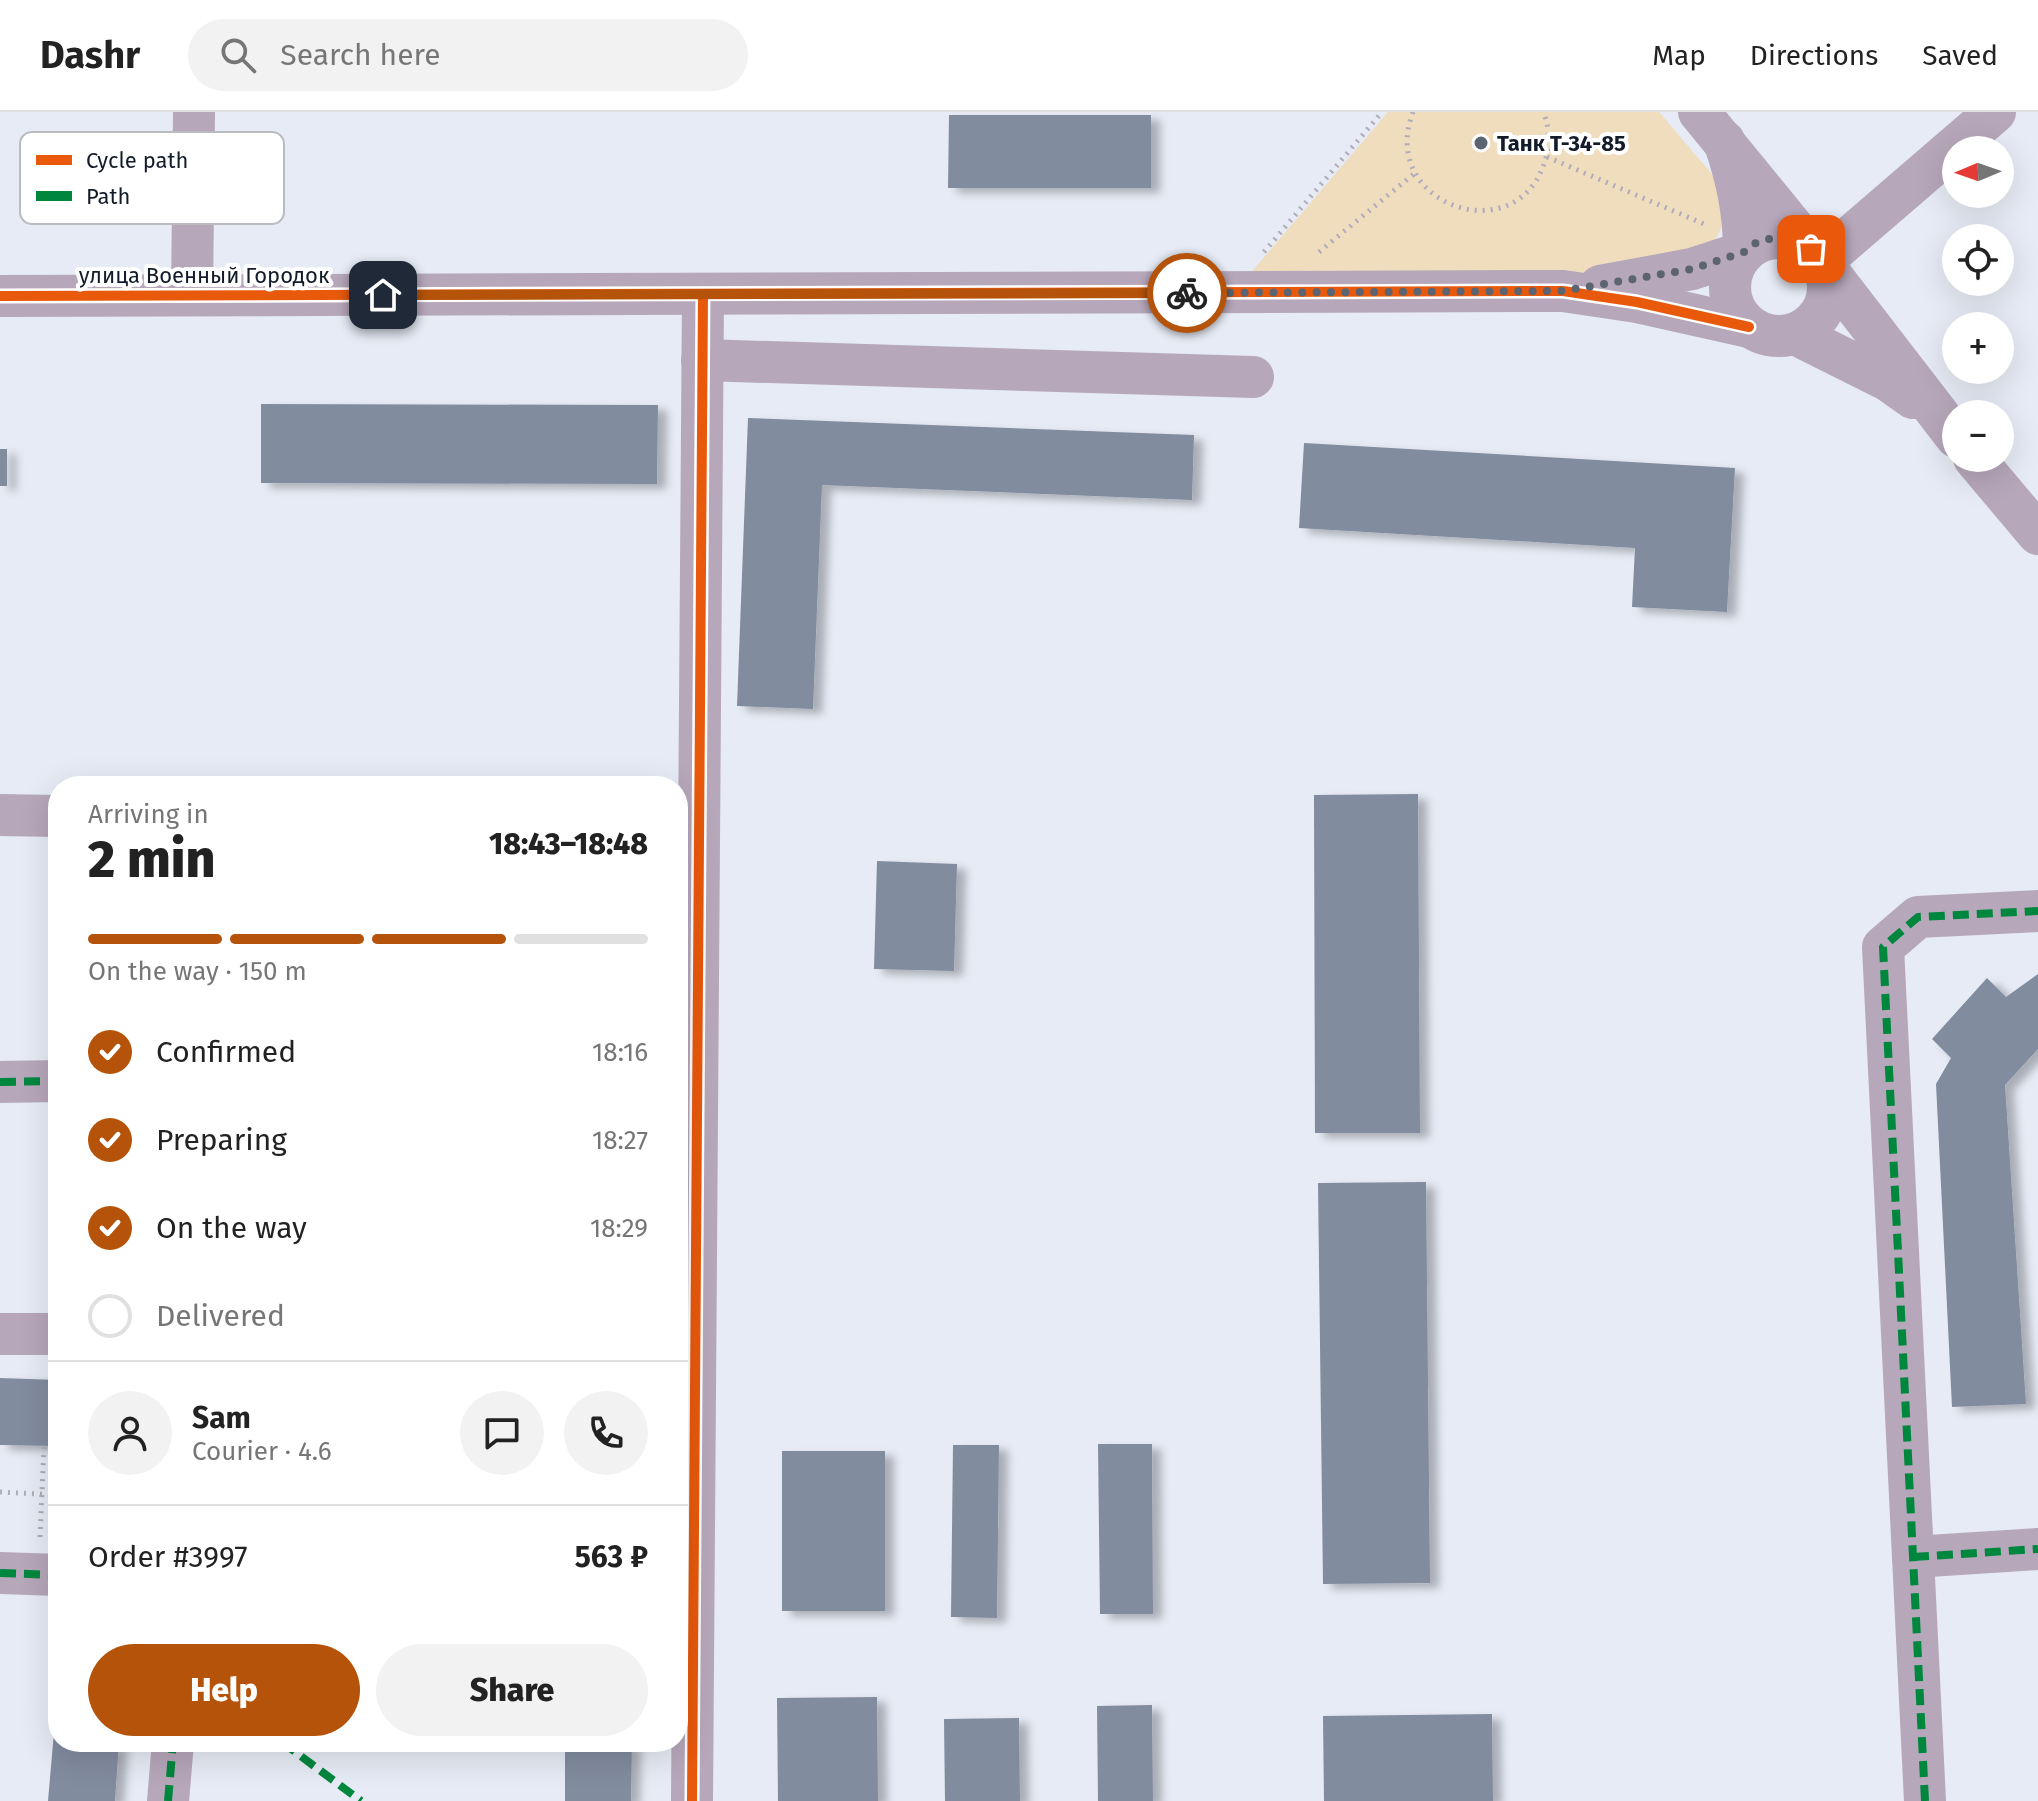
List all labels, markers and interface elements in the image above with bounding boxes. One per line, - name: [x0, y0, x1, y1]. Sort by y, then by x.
- search box: [188, 19, 748, 91]
- text: Dashr: [40, 32, 140, 78]
- icon: search: [216, 33, 260, 77]
- text: Search here: [280, 37, 441, 73]
- text: Map: [1652, 39, 1706, 72]
- text: Directions: [1750, 39, 1878, 72]
- text: Saved: [1922, 39, 1998, 72]
- place label: Танк Т-34-85: [1497, 130, 1626, 157]
- legend: [20, 132, 284, 224]
- marker: Танк Т-34-85: [1472, 134, 1490, 152]
- north arrow: [1942, 136, 2014, 208]
- map controls: [1942, 136, 2014, 472]
- text: Cycle path: [86, 147, 188, 174]
- text: Path: [86, 183, 130, 210]
- pin: [1777, 215, 1845, 283]
- button: locate: [1942, 224, 2014, 296]
- icon: bag: [1789, 227, 1833, 271]
- courier: [1147, 253, 1227, 333]
- pin: [349, 261, 417, 329]
- street label: улица Военный Городок: [79, 262, 330, 289]
- icon: bike: [1165, 271, 1209, 315]
- icon: home: [361, 273, 405, 317]
- button: +: [1942, 312, 2014, 384]
- button: −: [1942, 400, 2014, 472]
- text: Arriving in: [88, 799, 209, 830]
- text: 18:43–18:48: [489, 826, 648, 862]
- text: 2 min: [88, 828, 215, 891]
- text: On the way · 150 m: [88, 956, 307, 987]
- icon: check: [88, 1030, 132, 1074]
- text: Confirmed: [156, 1034, 296, 1070]
- text: 18:16: [592, 1037, 648, 1068]
- icon: check: [88, 1118, 132, 1162]
- text: Preparing: [156, 1122, 287, 1158]
- text: 18:27: [592, 1125, 648, 1156]
- icon: check: [88, 1206, 132, 1250]
- text: On the way: [156, 1210, 307, 1246]
- text: 18:29: [590, 1213, 648, 1244]
- text: Delivered: [156, 1298, 285, 1334]
- button: person: [88, 1391, 172, 1475]
- button: chat: [460, 1391, 544, 1475]
- button: phone: [564, 1391, 648, 1475]
- text: Sam: [192, 1400, 251, 1436]
- text: Courier · 4.6: [192, 1436, 332, 1467]
- text: Order #3997: [88, 1539, 248, 1575]
- text: 563 ₽: [575, 1539, 648, 1575]
- button: Help: [88, 1644, 360, 1736]
- button: Share: [376, 1644, 648, 1736]

